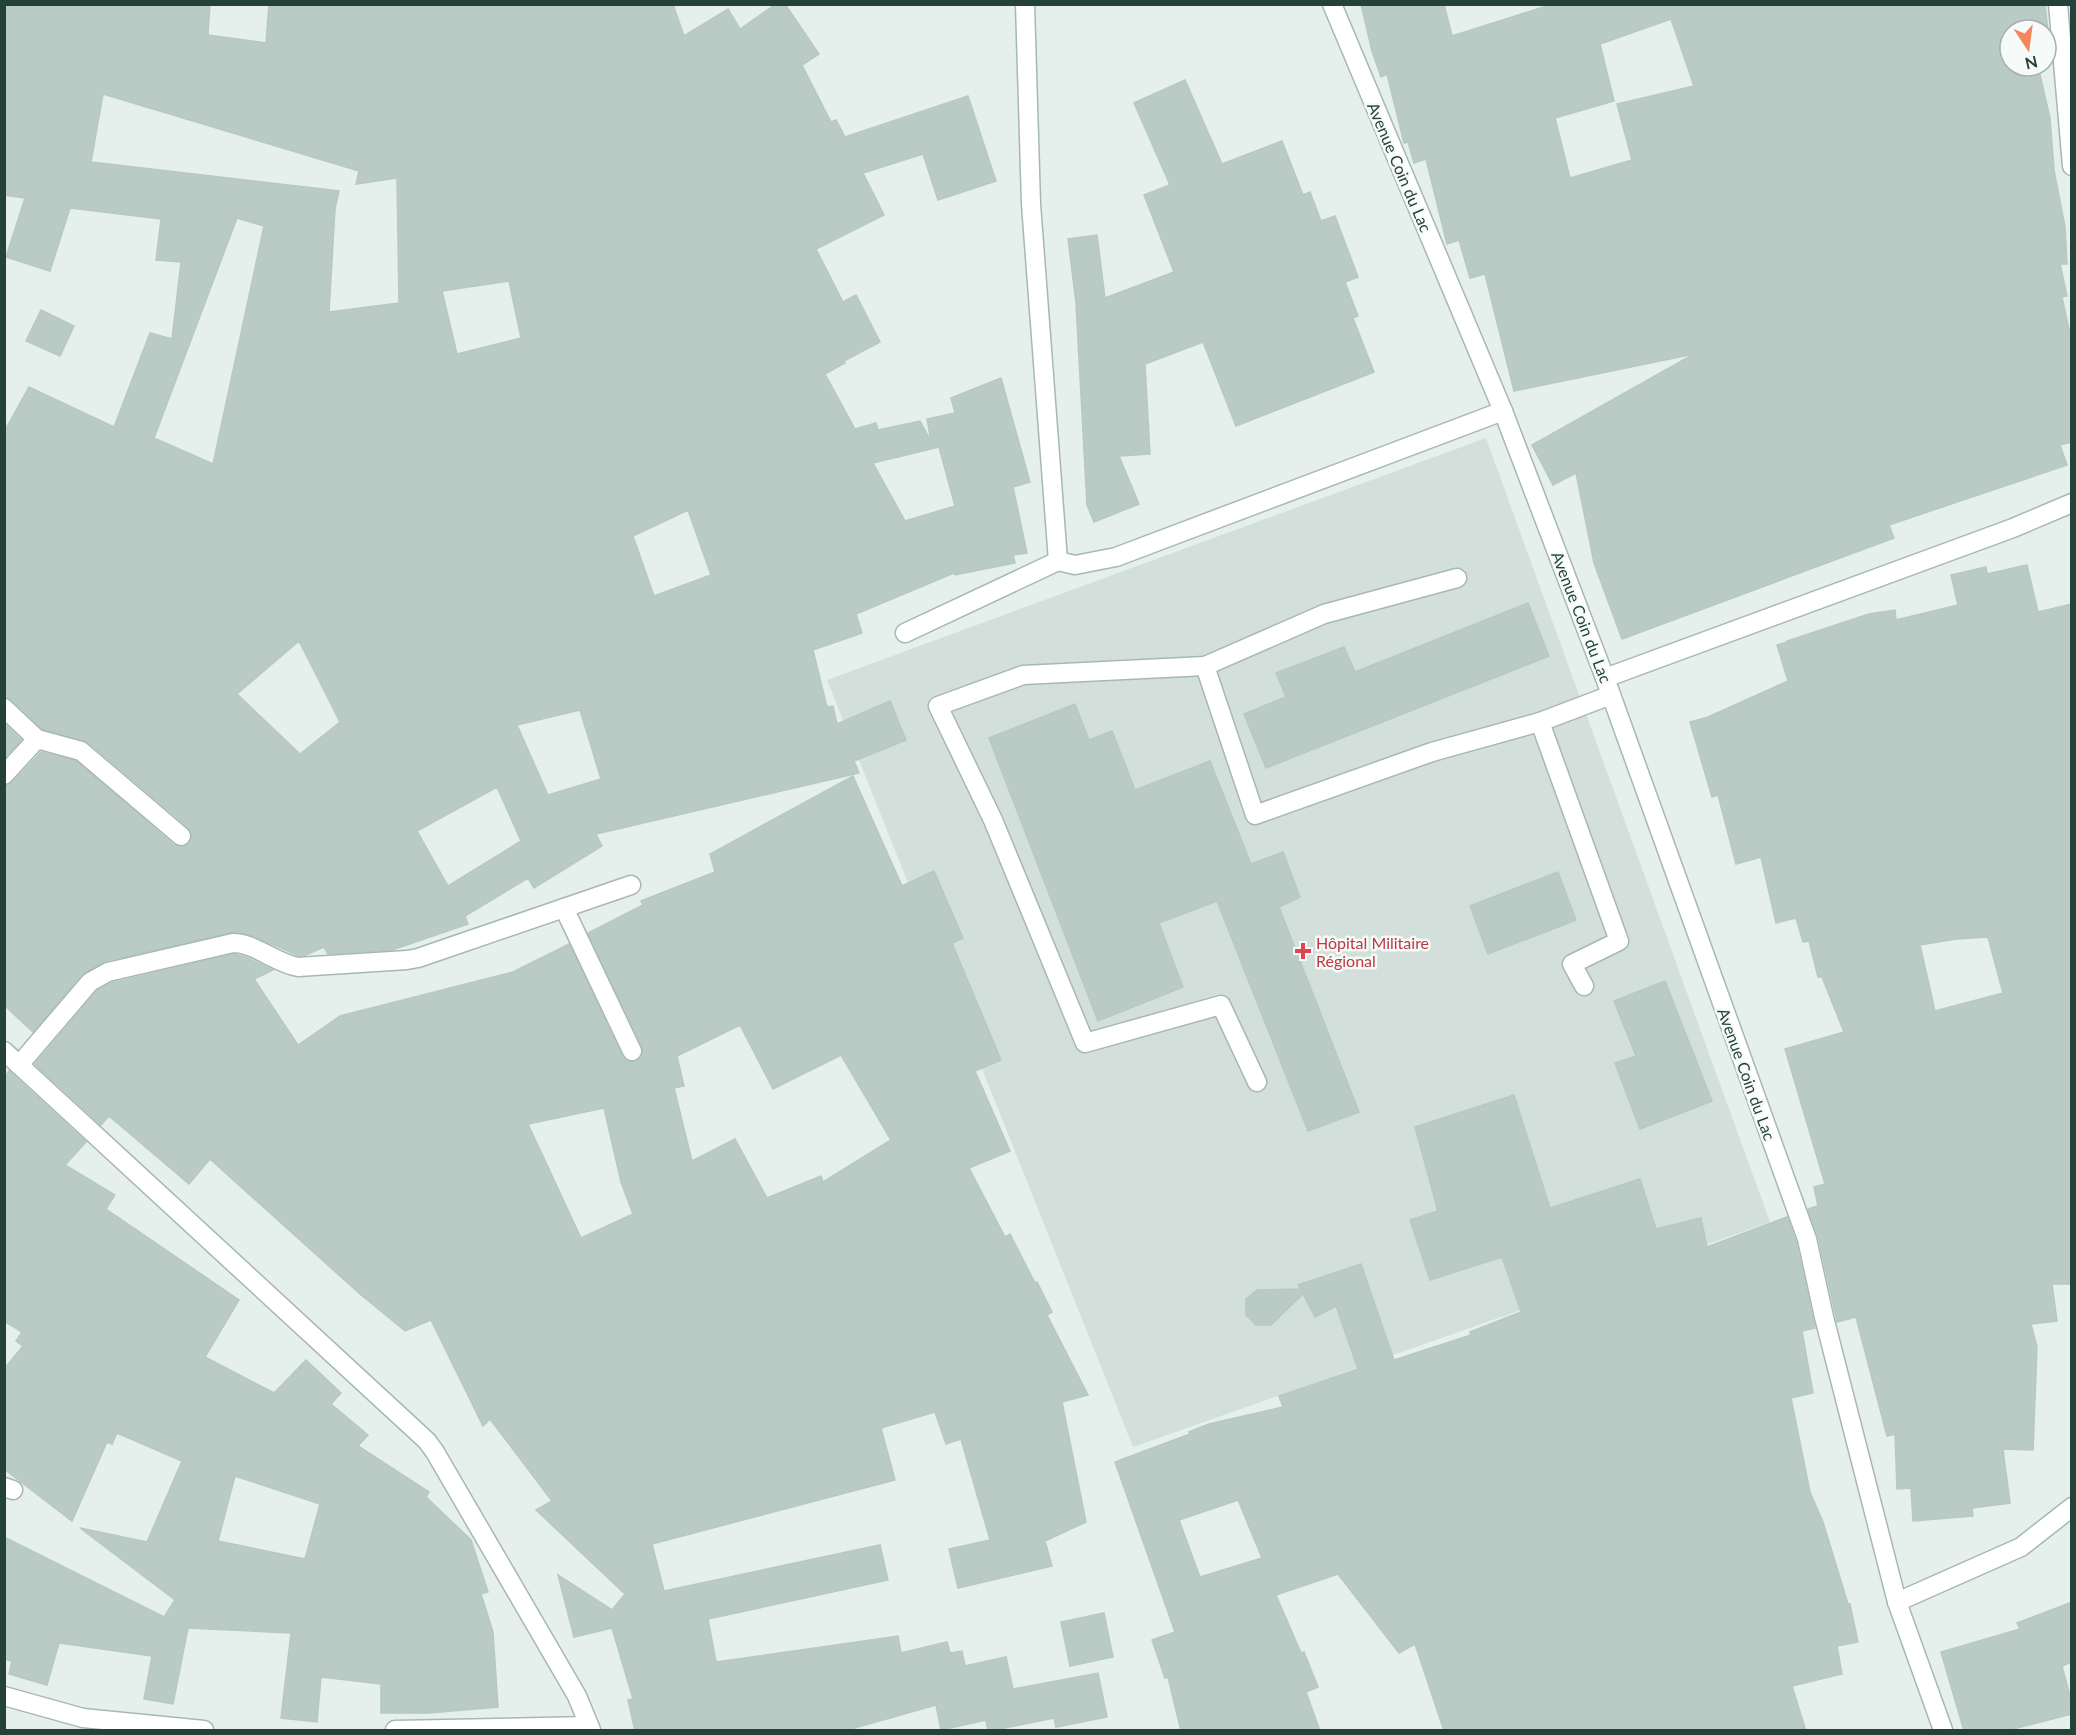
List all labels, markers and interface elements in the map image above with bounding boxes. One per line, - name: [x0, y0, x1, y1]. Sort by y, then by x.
- north arrow: [1998, 18, 2058, 78]
- text: N: [2023, 52, 2040, 74]
- street label: Avenue Coin du Lac: [1364, 99, 1436, 235]
- street label: Avenue Coin du Lac: [1548, 549, 1616, 686]
- place label: Hôpital Militaire Régional: [1316, 933, 1429, 970]
- marker: Hôpital Militaire Régional: [1294, 942, 1312, 960]
- street label: Avenue Coin du Lac: [1714, 1005, 1780, 1143]

